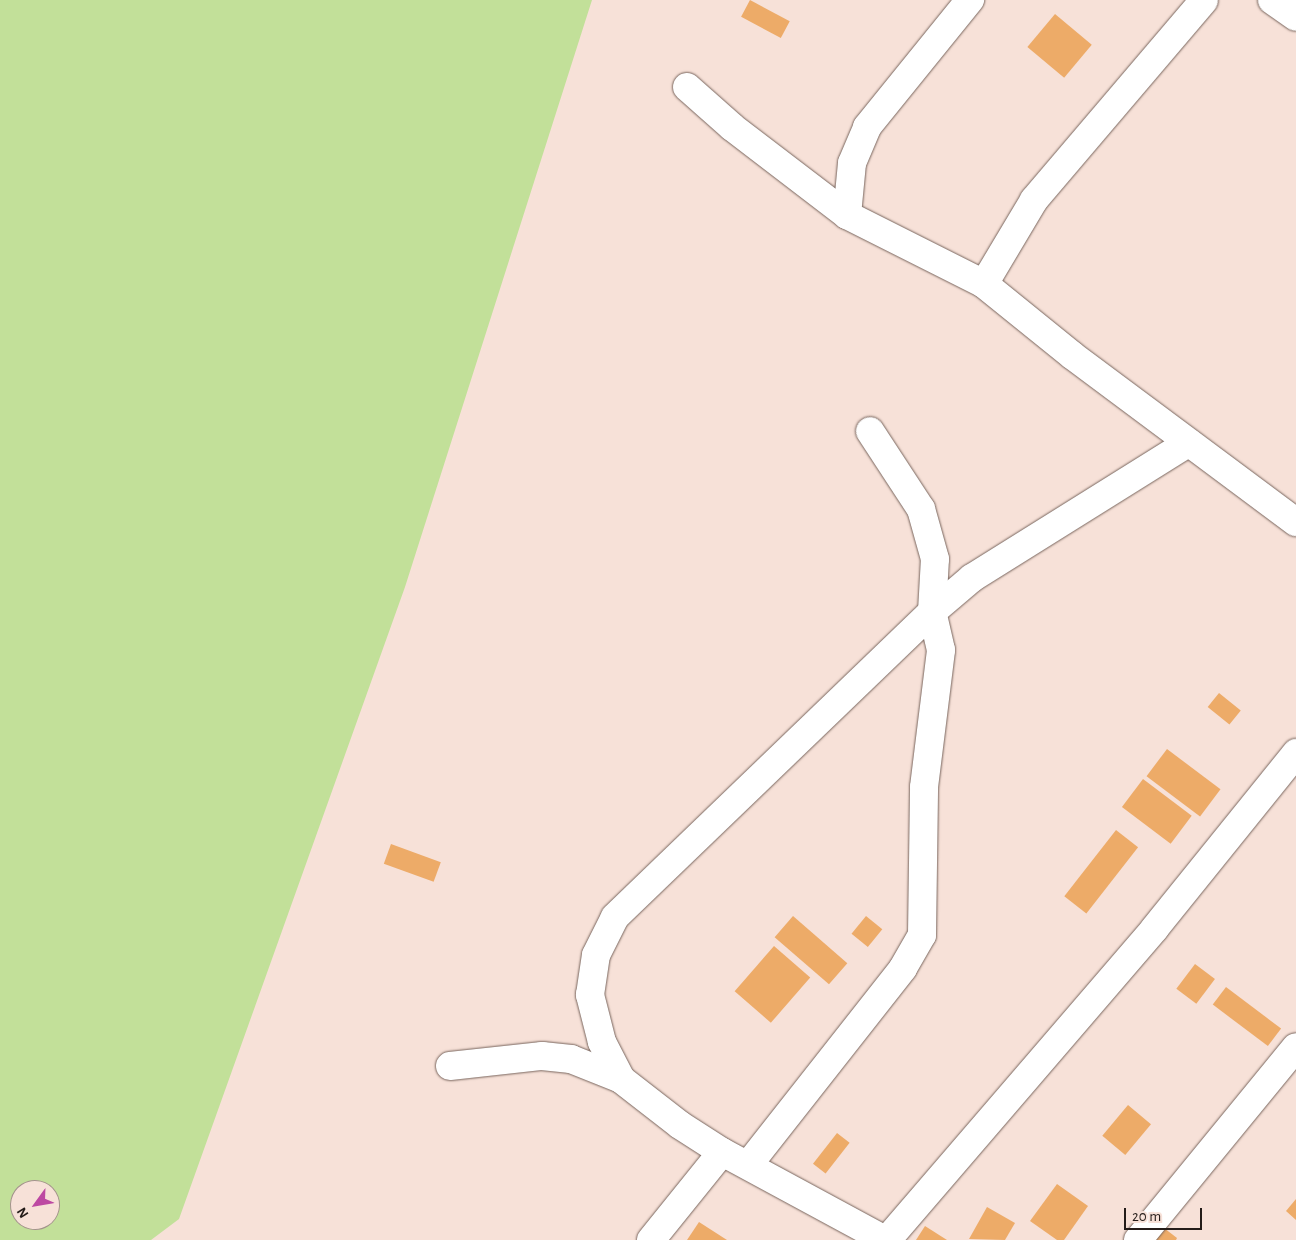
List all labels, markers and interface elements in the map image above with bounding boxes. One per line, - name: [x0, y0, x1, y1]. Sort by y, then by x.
- north arrow: [10, 1180, 60, 1230]
- scale bar: [1126, 1198, 1204, 1230]
- text: N: [15, 1205, 32, 1220]
- text: 20 m: [1132, 1209, 1161, 1224]

